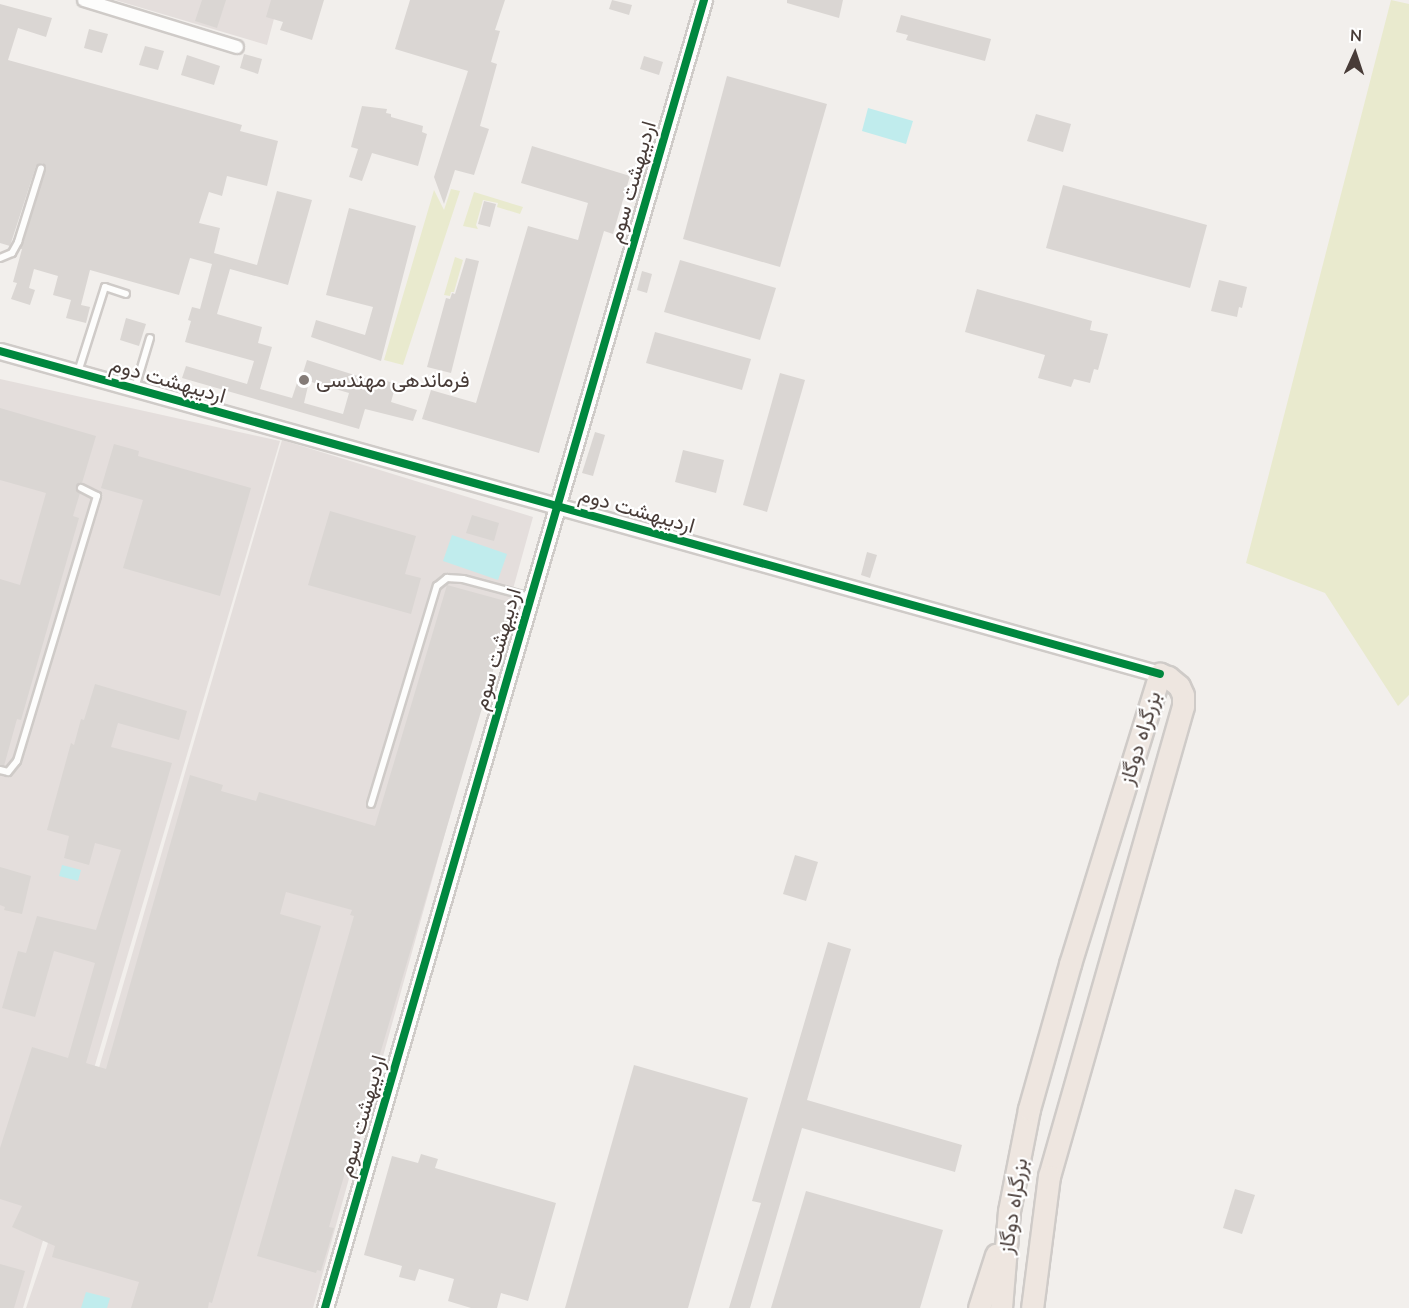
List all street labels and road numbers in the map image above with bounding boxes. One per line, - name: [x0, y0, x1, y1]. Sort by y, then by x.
- street label: اردیبهشت سوم: [603, 118, 661, 246]
- street label: اردیبهشت دوم: [107, 351, 229, 409]
- street label: اردیبهشت دوم: [576, 481, 698, 539]
- street label: اردیبهشت سوم: [468, 585, 526, 713]
- street label: بزرگراه دوگاز: [1114, 688, 1166, 788]
- street label: اردیبهشت سوم: [333, 1052, 391, 1180]
- street label: بزرگراه دوگاز: [993, 1156, 1033, 1256]

